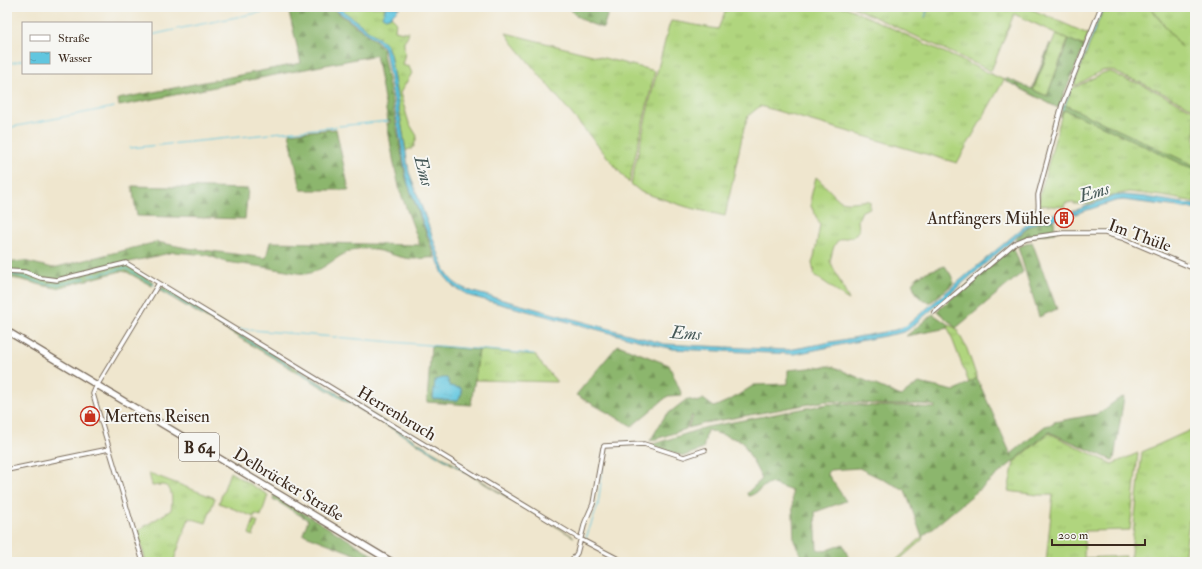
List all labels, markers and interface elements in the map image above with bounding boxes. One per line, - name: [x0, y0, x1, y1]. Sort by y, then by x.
- legend: [22, 22, 152, 74]
- text: Straße: [58, 31, 89, 46]
- text: Wasser: [57, 51, 92, 66]
- water label: Ems: [408, 152, 439, 190]
- water label: Ems: [1075, 177, 1113, 208]
- building icon: Antfängers Mühle: [1053, 207, 1075, 229]
- place label: Antfängers Mühle: [926, 208, 1050, 229]
- street label: Im Thüle: [1106, 214, 1174, 256]
- water label: Ems: [669, 321, 703, 346]
- street label: Herrenbruch: [353, 382, 440, 445]
- shop icon: Mertens Reisen: [79, 405, 101, 427]
- place label: Mertens Reisen: [104, 406, 210, 427]
- road number: B 64: [179, 433, 219, 461]
- street label: Delbrücker Straße: [230, 443, 348, 526]
- scale bar: [1052, 521, 1145, 547]
- text: 200 m: [1058, 528, 1089, 543]

